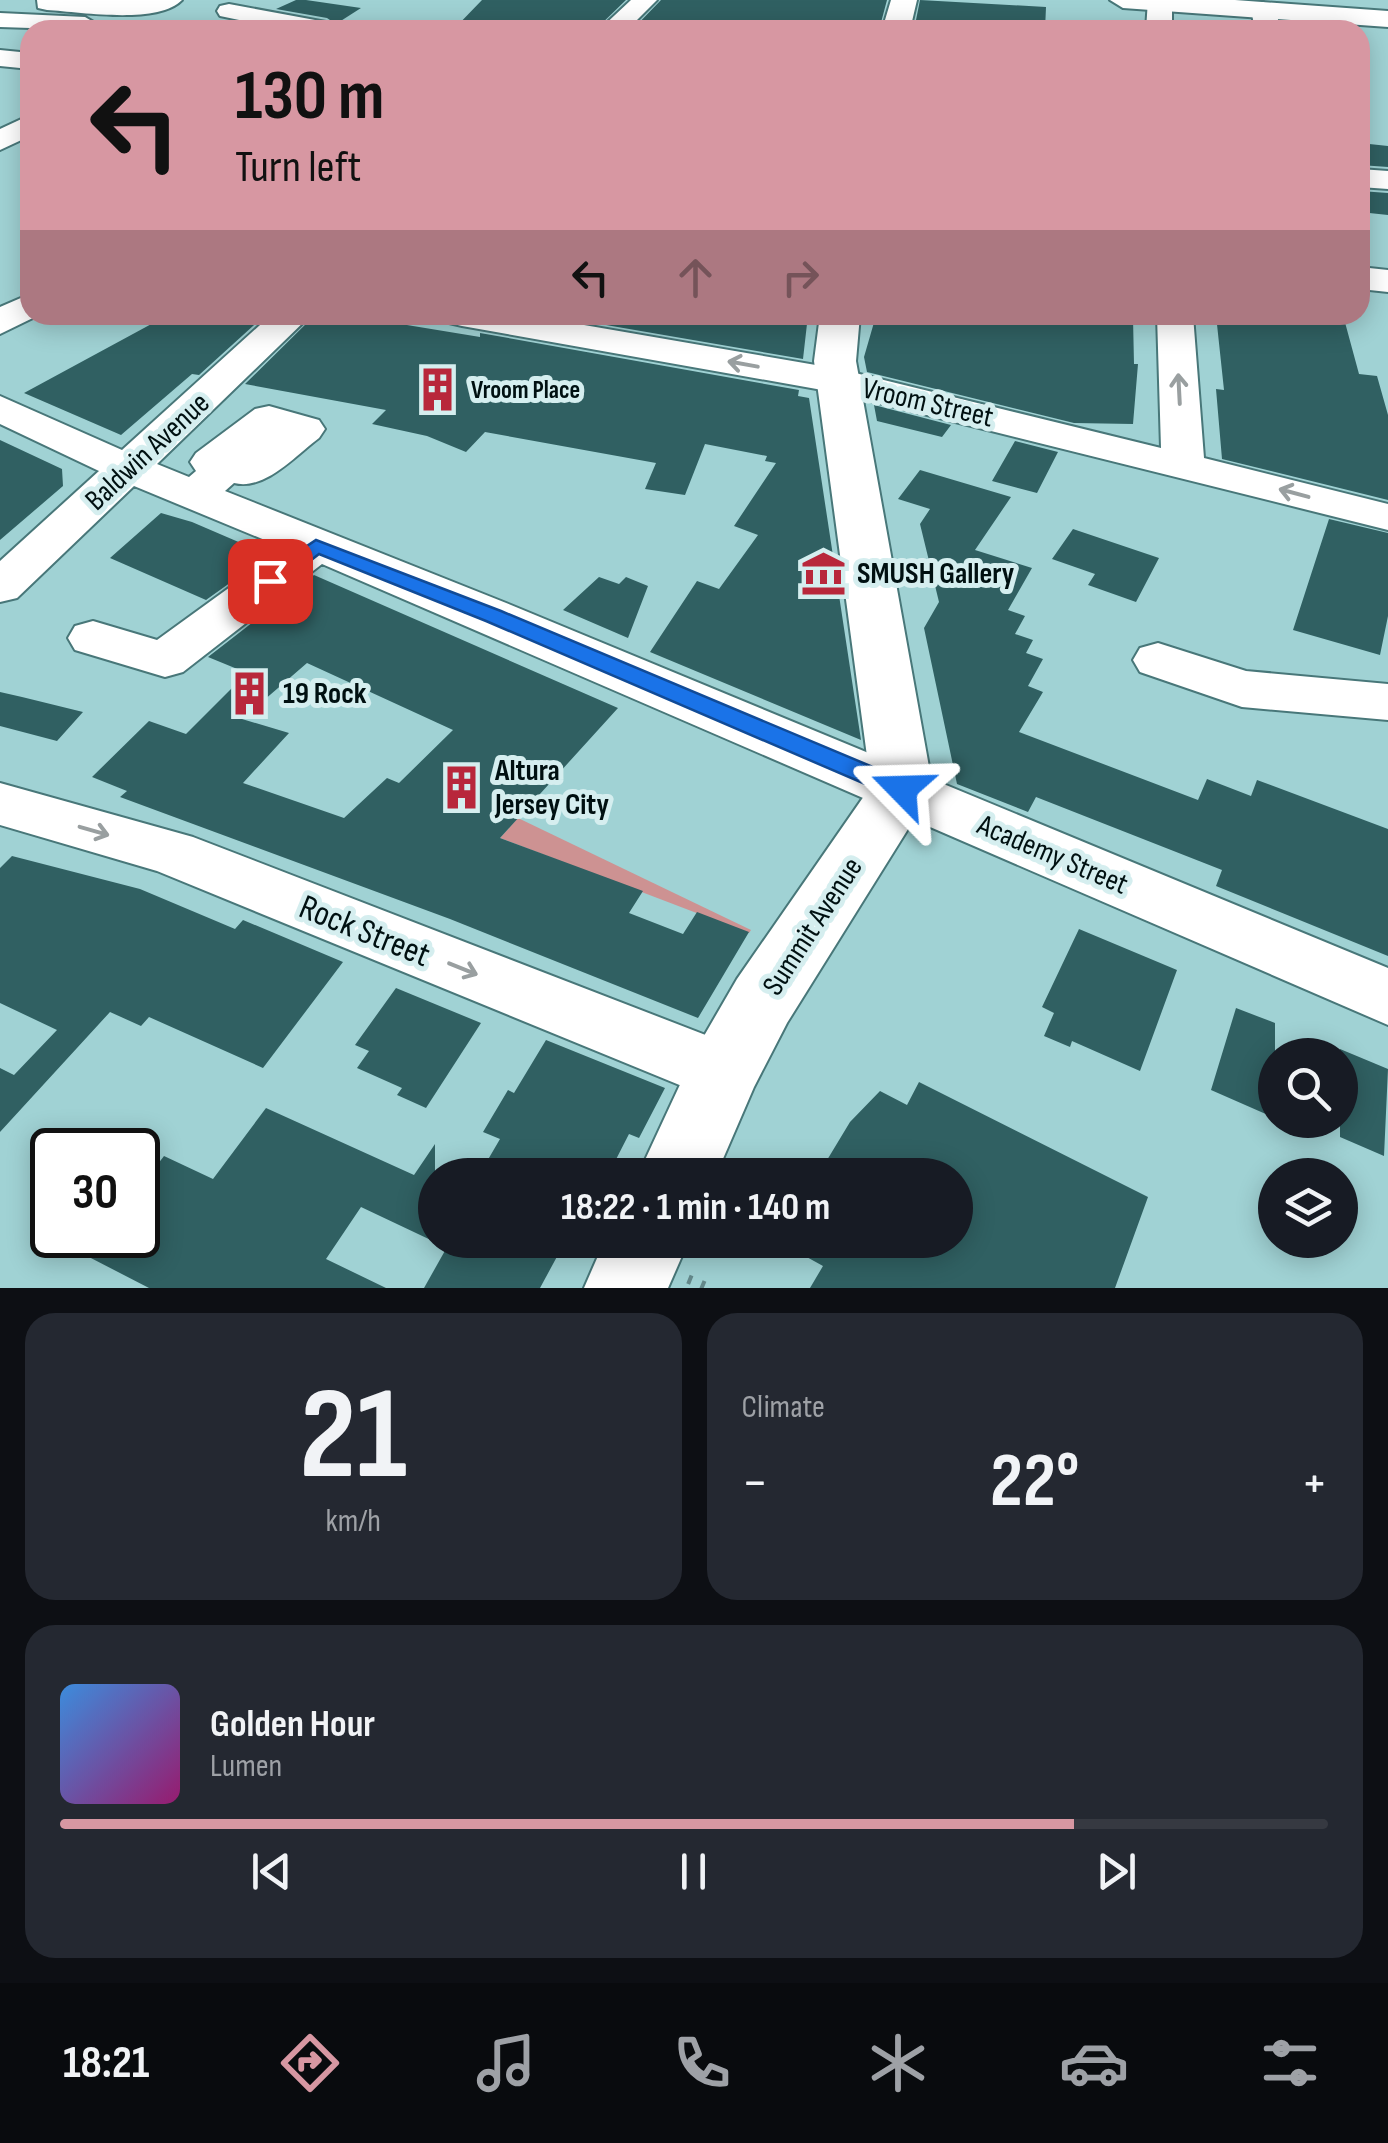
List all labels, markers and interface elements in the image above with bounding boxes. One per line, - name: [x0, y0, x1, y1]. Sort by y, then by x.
- text: 130 m: [235, 55, 384, 139]
- icon: left: [70, 60, 200, 190]
- text: Turn left: [235, 140, 361, 195]
- icon: left: [563, 250, 618, 305]
- icon: ahead: [668, 250, 723, 305]
- icon: right: [773, 250, 828, 305]
- one-way arrow: [727, 354, 760, 373]
- building icon: Vroom Place: [414, 365, 462, 413]
- street label: Vroom Street: [859, 370, 997, 436]
- one-way arrow: [1169, 374, 1188, 406]
- place label: Vroom Place: [471, 375, 580, 406]
- street label: Baldwin Avenue: [78, 385, 217, 518]
- one-way arrow: [1279, 482, 1310, 501]
- pin: [228, 539, 313, 624]
- museum icon: SMUSH Gallery: [800, 549, 848, 597]
- icon: arrive: [243, 554, 298, 609]
- place label: SMUSH Gallery: [857, 556, 1015, 592]
- building icon: 19 Rock: [226, 669, 274, 717]
- place label: 19 Rock: [283, 676, 367, 712]
- position arrow: [850, 737, 954, 841]
- place label: Altura Jersey City: [494, 753, 610, 823]
- building icon: Altura Jersey City: [438, 763, 486, 811]
- street label: Academy Street: [971, 807, 1133, 903]
- one-way arrow: [78, 823, 109, 841]
- street label: Summit Avenue: [755, 851, 871, 1002]
- street label: Rock Street: [293, 886, 436, 977]
- one-way arrow: [448, 961, 478, 979]
- map controls: [1258, 1038, 1358, 1258]
- button: search: [1258, 1038, 1358, 1138]
- speed limit sign: 30: [30, 1128, 160, 1258]
- button: layers: [1258, 1158, 1358, 1258]
- text: 18:22 · 1 min · 140 m: [561, 1185, 830, 1230]
- text: 21: [299, 1359, 407, 1515]
- text: Climate: [742, 1388, 825, 1427]
- text: 22°: [990, 1437, 1079, 1528]
- text: −: [742, 1450, 768, 1517]
- text: +: [1301, 1450, 1328, 1517]
- text: km/h: [326, 1502, 381, 1541]
- text: Golden Hour: [210, 1702, 375, 1747]
- text: Lumen: [210, 1747, 282, 1786]
- icon: previous: [244, 1844, 299, 1899]
- icon: pause: [666, 1844, 721, 1899]
- icon: next: [1089, 1844, 1144, 1899]
- icon: directions: [275, 2028, 345, 2098]
- icon: music: [471, 2028, 541, 2098]
- icon: phone: [667, 2028, 737, 2098]
- icon: climate: [863, 2028, 933, 2098]
- icon: car: [1059, 2028, 1129, 2098]
- icon: filters: [1255, 2028, 1325, 2098]
- text: 18:21: [63, 2036, 149, 2091]

